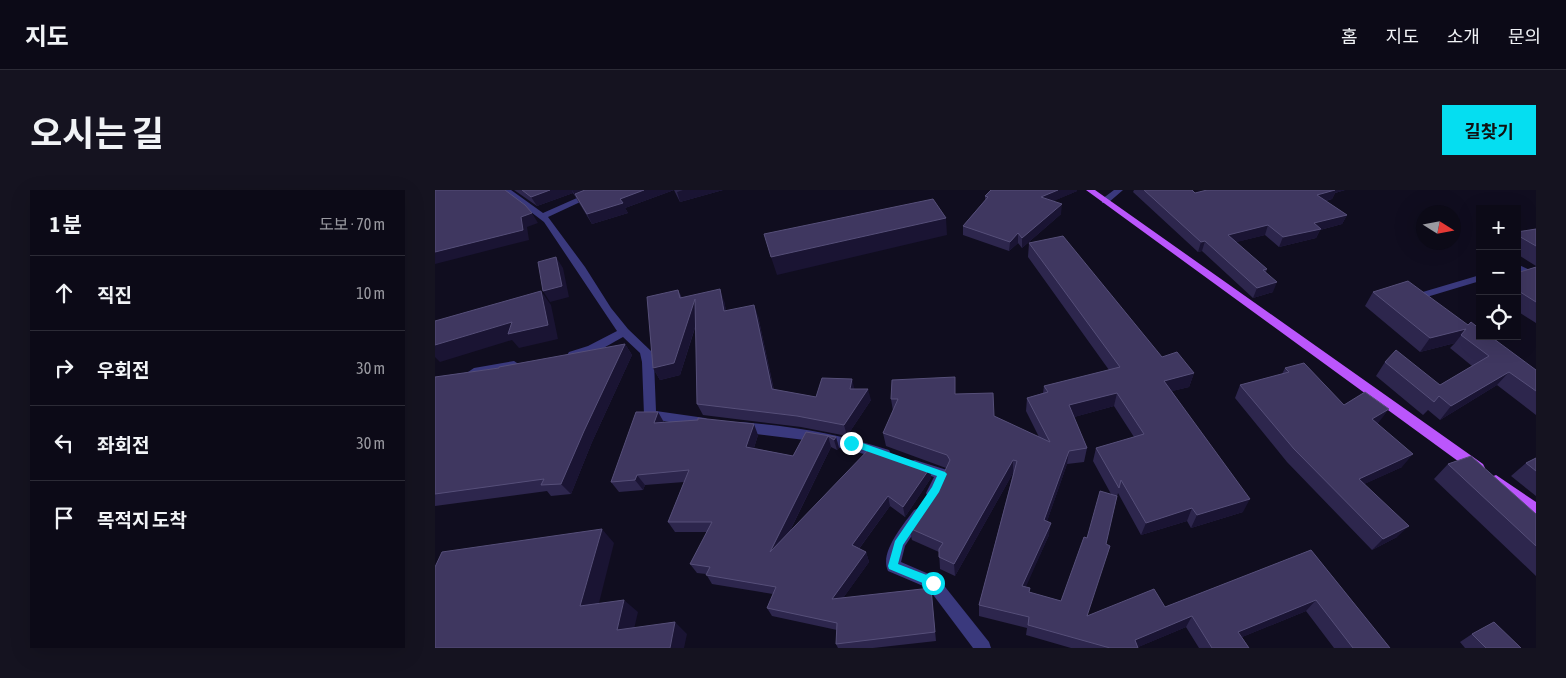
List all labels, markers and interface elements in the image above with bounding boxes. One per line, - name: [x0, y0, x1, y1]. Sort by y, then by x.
- text: 지도: [25, 23, 69, 50]
- text: 홈: [1341, 26, 1358, 47]
- text: 지도: [1386, 26, 1419, 47]
- text: 소개: [1447, 26, 1480, 47]
- text: 문의: [1508, 26, 1541, 47]
- button: 길찾기: [1442, 105, 1536, 155]
- text: 오시는 길: [30, 113, 164, 153]
- north arrow: [1416, 205, 1461, 250]
- map controls: [1476, 205, 1521, 340]
- button: +: [1476, 205, 1521, 250]
- text: 1 분: [50, 212, 82, 236]
- text: 도보 · 70 m: [319, 215, 385, 233]
- button: −: [1476, 250, 1521, 295]
- icon: ahead: [50, 279, 78, 307]
- text: 직진: [97, 284, 132, 306]
- text: 10 m: [356, 284, 385, 302]
- button: locate: [1476, 295, 1521, 340]
- icon: right: [50, 354, 78, 382]
- text: 우회전: [97, 359, 149, 381]
- text: 30 m: [356, 359, 385, 377]
- icon: left: [50, 429, 78, 457]
- route end: [840, 432, 863, 455]
- text: 좌회전: [97, 434, 149, 456]
- text: 30 m: [356, 434, 385, 452]
- icon: arrive: [50, 504, 78, 532]
- text: 목적지 도착: [97, 509, 187, 531]
- route start: [922, 572, 945, 595]

